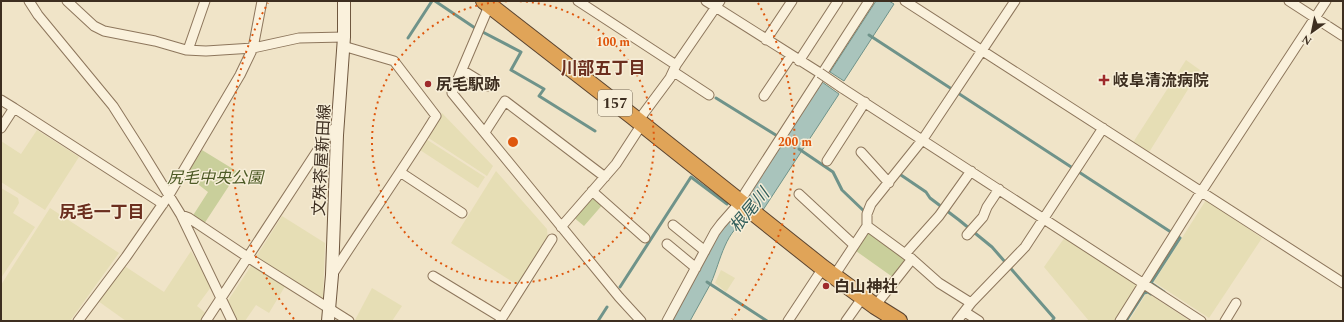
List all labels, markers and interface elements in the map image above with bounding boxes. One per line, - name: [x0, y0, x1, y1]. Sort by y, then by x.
- north arrow: [1292, 12, 1332, 52]
- text: N: [1298, 30, 1315, 50]
- text: 100 m: [596, 33, 630, 52]
- district label: 川部五丁目: [561, 56, 646, 82]
- place label: 岐阜清流病院: [1113, 69, 1209, 93]
- place label: 尻毛駅跡: [436, 73, 500, 97]
- marker: 岐阜清流病院: [1098, 74, 1110, 86]
- marker: 尻毛駅跡: [423, 79, 433, 89]
- road number: 157: [598, 90, 632, 116]
- street label: 文殊茶屋新田線: [307, 103, 337, 217]
- text: 200 m: [778, 133, 812, 152]
- centre of rings: [506, 135, 520, 149]
- park label: 尻毛中央公園: [167, 166, 265, 190]
- water label: 根尾川: [723, 181, 777, 239]
- district label: 尻毛一丁目: [60, 200, 145, 226]
- place label: 白山神社: [834, 275, 898, 299]
- marker: 白山神社: [821, 281, 831, 291]

